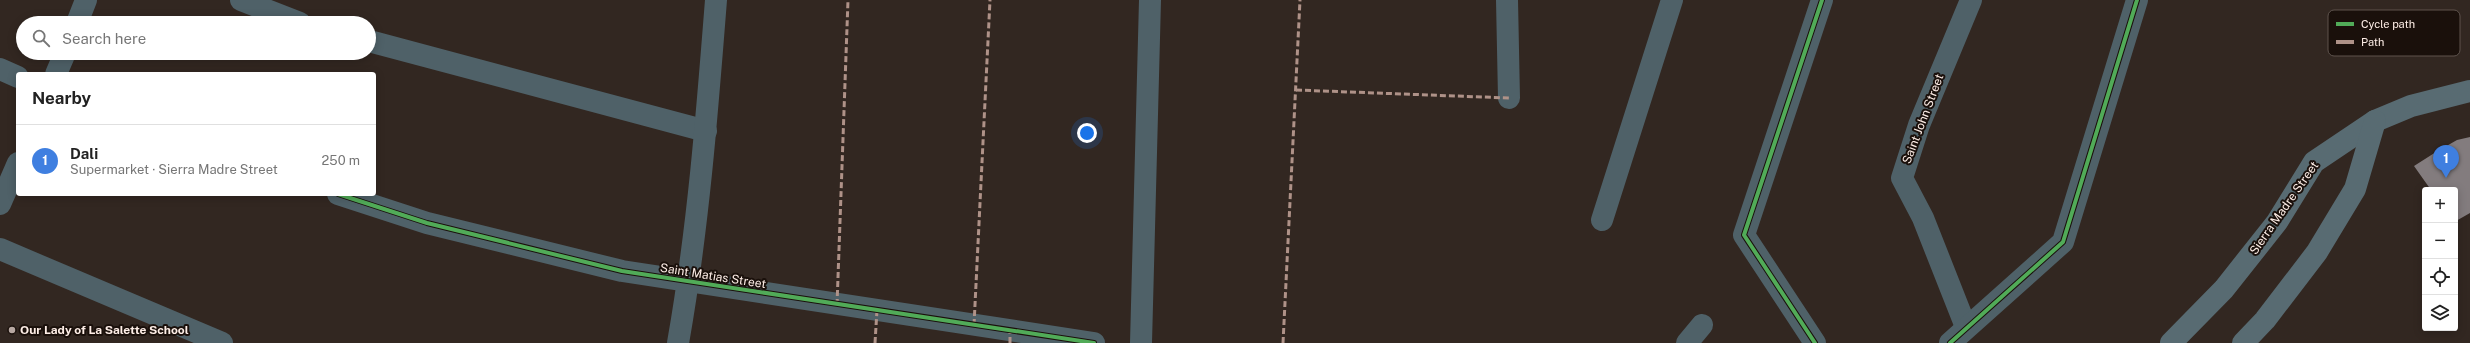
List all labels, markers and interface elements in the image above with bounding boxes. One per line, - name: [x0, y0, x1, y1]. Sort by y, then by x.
- legend: [2328, 10, 2460, 56]
- search box: [16, 16, 376, 60]
- text: Cycle path: [2361, 18, 2415, 30]
- icon: search: [30, 27, 52, 49]
- text: Search here: [62, 30, 146, 47]
- text: Path: [2361, 36, 2384, 48]
- street label: Saint John Street: [1899, 72, 1947, 166]
- text: Nearby: [32, 88, 91, 108]
- your location: [1077, 123, 1097, 143]
- text: Dali: [70, 145, 98, 162]
- pin: 1: [2433, 145, 2459, 178]
- text: 1: [42, 153, 48, 168]
- text: 250 m: [322, 153, 360, 168]
- street label: Sierra Madre Street: [2247, 159, 2322, 257]
- text: Supermarket · Sierra Madre Street: [70, 162, 278, 177]
- map controls: [2422, 187, 2458, 331]
- button: +: [2422, 187, 2458, 223]
- button: −: [2422, 223, 2458, 259]
- button: locate: [2422, 259, 2458, 295]
- street label: Saint Matias Street: [659, 261, 767, 291]
- button: layers: [2422, 295, 2458, 331]
- place label: Our Lady of La Salette School: [20, 323, 189, 337]
- marker: Our Lady of La Salette School: [7, 325, 17, 335]

